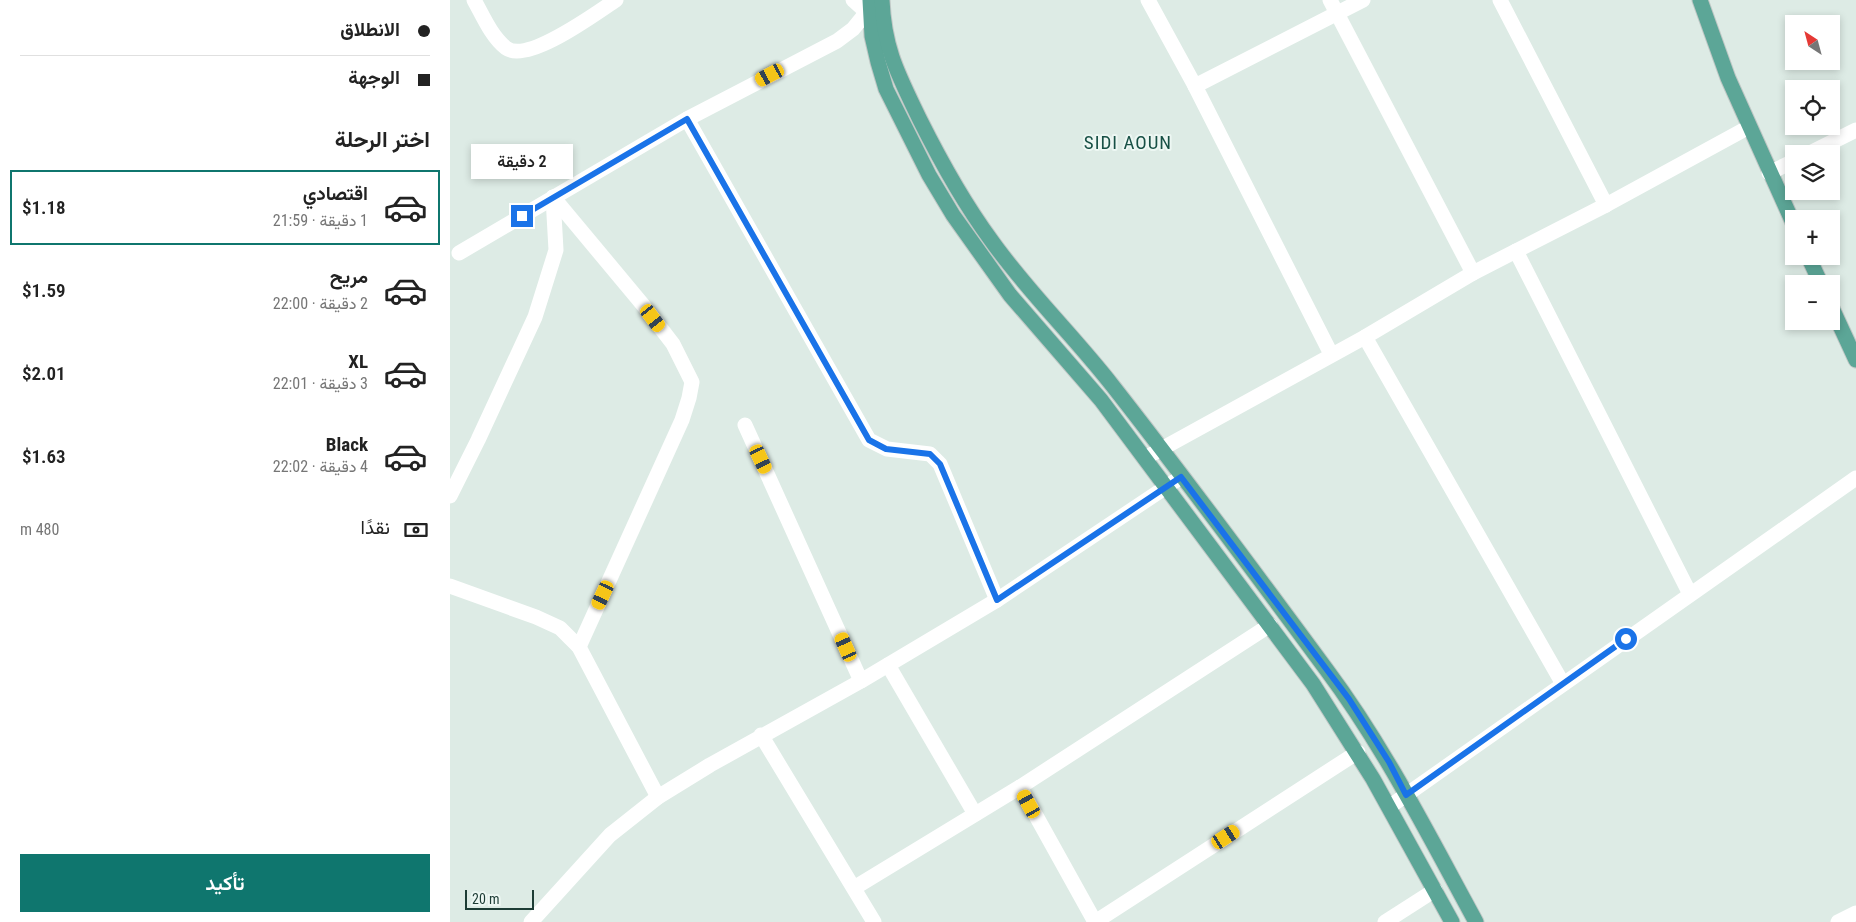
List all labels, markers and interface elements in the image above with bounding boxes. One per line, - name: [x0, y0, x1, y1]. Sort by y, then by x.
- north arrow: [1785, 15, 1840, 70]
- map controls: [1785, 15, 1840, 330]
- text: الانطلاق: [340, 18, 400, 41]
- car: [753, 61, 786, 89]
- text: الوجهة: [348, 66, 400, 89]
- button: locate: [1785, 80, 1840, 135]
- text: اختر الرحلة: [335, 127, 430, 152]
- district label: SIDI AOUN: [1084, 131, 1172, 154]
- callout: 2 دقيقة: [471, 144, 573, 178]
- button: layers: [1785, 145, 1840, 200]
- text: 2 دقيقة: [497, 152, 547, 171]
- text: اقتصادي: [303, 182, 368, 205]
- icon: car: [383, 185, 428, 230]
- text: $1.18: [22, 196, 66, 219]
- route end: [511, 205, 533, 227]
- button: +: [1785, 210, 1840, 265]
- text: 1 دقيقة · 21:59: [273, 211, 368, 230]
- text: مريح: [330, 265, 368, 288]
- icon: car: [383, 268, 428, 313]
- button: −: [1785, 275, 1840, 330]
- text: $1.59: [22, 279, 66, 302]
- text: 2 دقيقة · 22:00: [273, 294, 368, 313]
- car: [637, 302, 668, 334]
- text: XL: [348, 350, 368, 373]
- icon: car: [383, 351, 428, 396]
- text: $2.01: [22, 362, 66, 385]
- text: 3 دقيقة · 22:01: [273, 374, 368, 393]
- text: Black: [326, 433, 368, 456]
- icon: car: [383, 434, 428, 479]
- car: [747, 442, 774, 476]
- text: $1.63: [22, 445, 66, 468]
- text: 4 دقيقة · 22:02: [273, 457, 368, 476]
- text: نقدًا: [361, 516, 390, 539]
- icon: cash: [402, 516, 430, 544]
- text: 480 m: [20, 520, 59, 539]
- car: [589, 578, 616, 612]
- route start: [1615, 628, 1637, 650]
- car: [833, 630, 858, 664]
- car: [1015, 787, 1042, 821]
- car: [1209, 823, 1242, 851]
- button: تأكيد: [20, 854, 430, 912]
- scale bar: [465, 887, 534, 910]
- text: 20 m: [472, 891, 500, 907]

